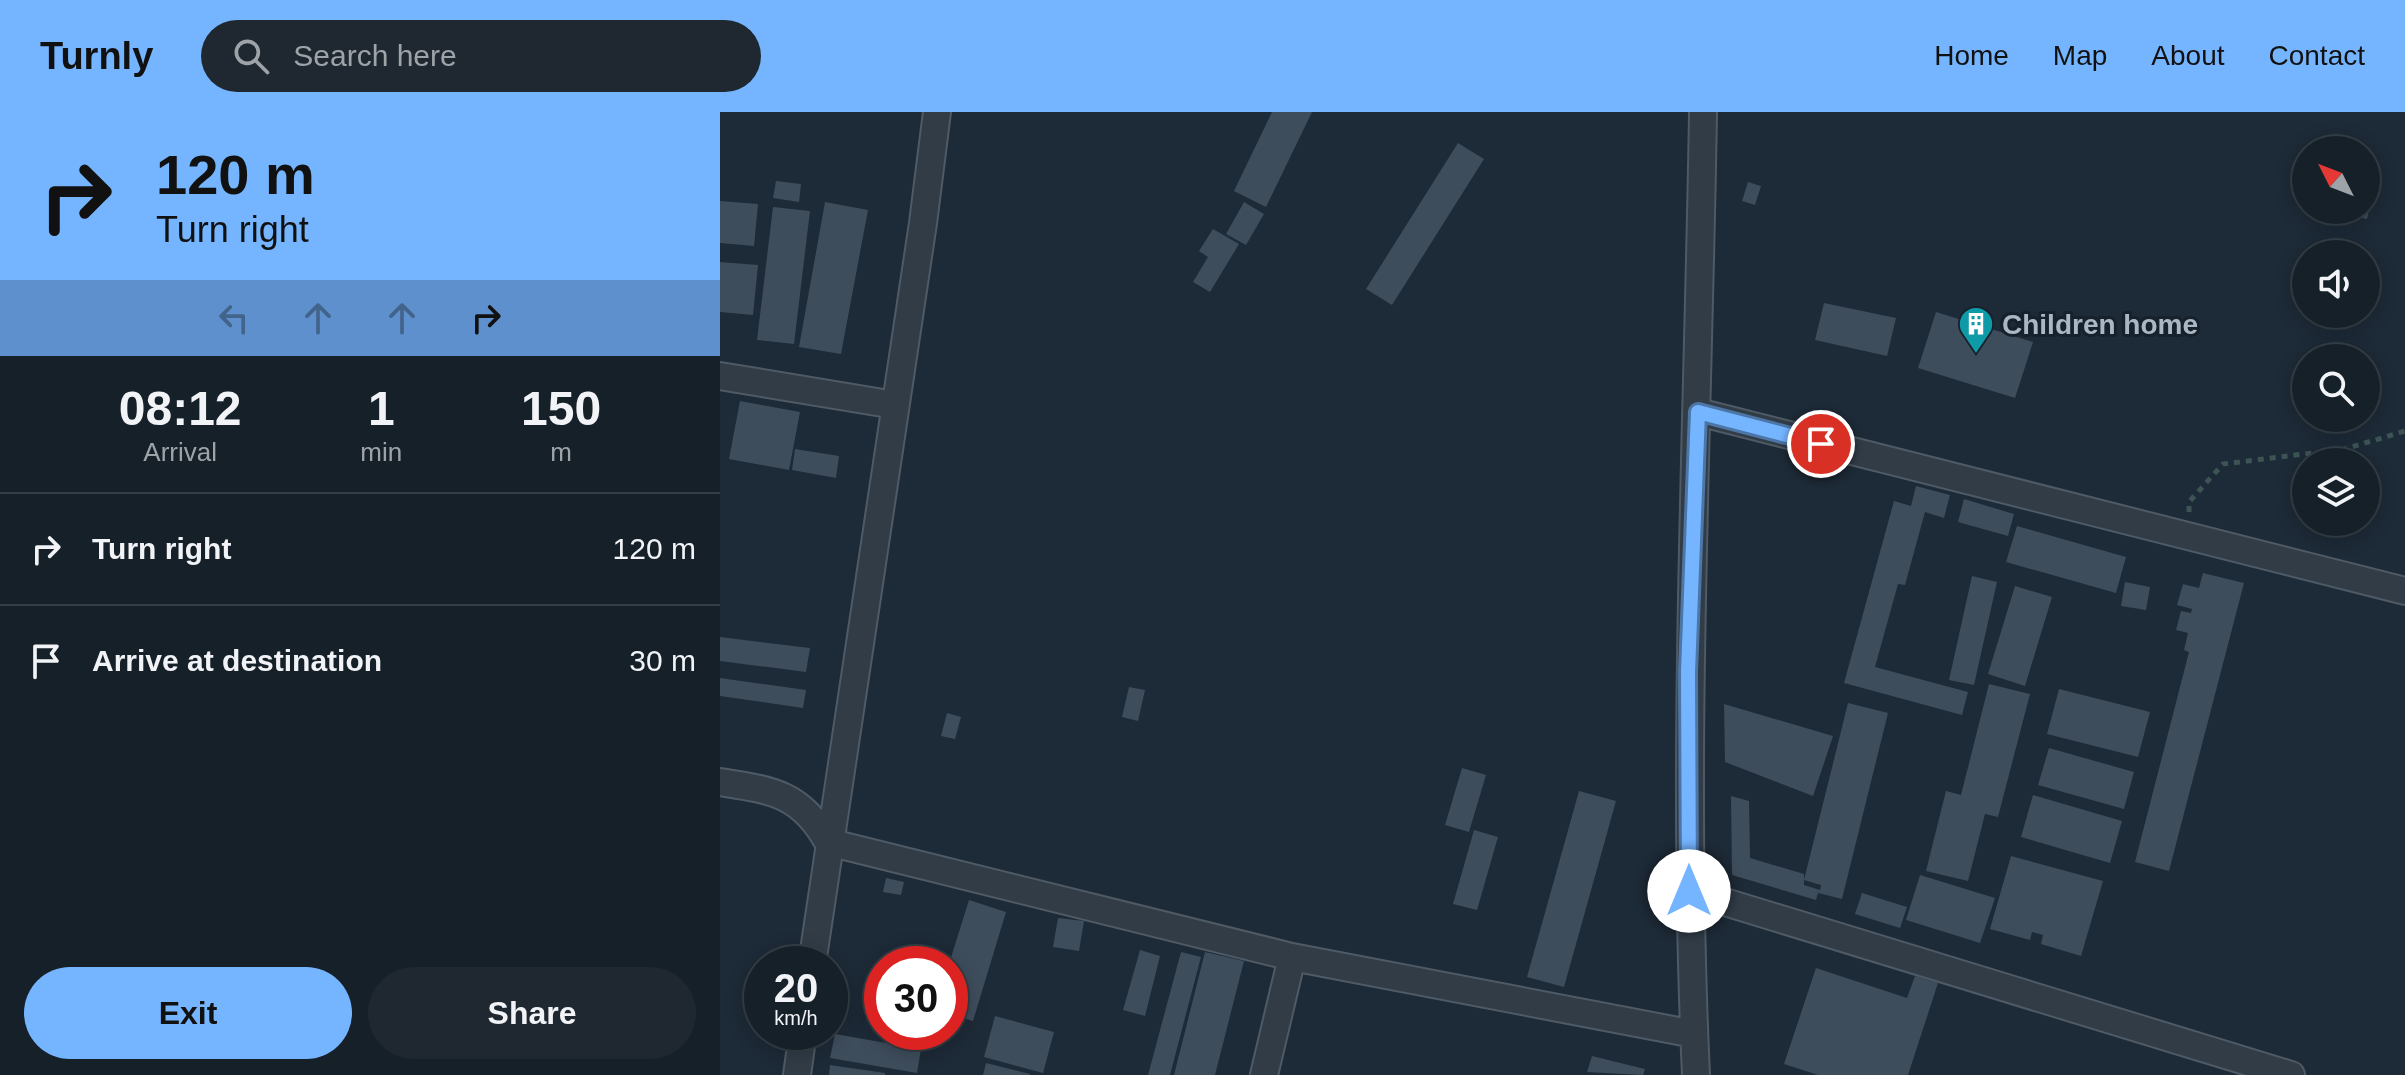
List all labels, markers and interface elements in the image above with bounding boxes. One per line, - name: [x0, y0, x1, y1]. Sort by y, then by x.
- search box: [201, 20, 761, 92]
- icon: search: [229, 34, 273, 78]
- text: Turnly: [40, 35, 153, 77]
- text: Search here: [293, 39, 457, 72]
- text: Home: [1934, 40, 2009, 71]
- text: Map: [2053, 40, 2107, 71]
- text: About: [2151, 40, 2225, 71]
- text: Contact: [2269, 40, 2365, 71]
- north arrow: [2292, 136, 2380, 224]
- map controls: [2292, 136, 2380, 536]
- text: 120 m: [156, 143, 315, 206]
- icon: right: [24, 144, 128, 248]
- text: Turn right: [156, 209, 309, 250]
- button: sound: [2292, 240, 2380, 328]
- icon: left: [212, 296, 256, 340]
- icon: ahead: [296, 296, 340, 340]
- icon: ahead: [380, 296, 424, 340]
- icon: right: [464, 296, 508, 340]
- building icon: Children home: [1957, 305, 1995, 355]
- place label: Children home: [2002, 309, 2198, 340]
- button: search: [2292, 344, 2380, 432]
- text: 08:12: [119, 382, 242, 435]
- text: 1: [368, 382, 395, 435]
- text: 150: [521, 382, 601, 435]
- pin: [1787, 410, 1855, 478]
- icon: arrive: [1799, 422, 1843, 466]
- text: Arrival: [143, 437, 217, 467]
- text: min: [360, 437, 402, 467]
- text: m: [550, 437, 572, 467]
- button: layers: [2292, 448, 2380, 536]
- icon: right: [24, 527, 68, 571]
- text: Turn right: [92, 532, 231, 565]
- text: 120 m: [613, 532, 696, 565]
- icon: arrive: [24, 639, 68, 683]
- text: Arrive at destination: [92, 644, 382, 677]
- text: 30 m: [629, 644, 696, 677]
- position arrow: [1647, 849, 1731, 933]
- speed limit sign: 30: [864, 946, 968, 1050]
- text: 20: [774, 966, 818, 1010]
- button: Exit: [24, 967, 352, 1059]
- button: Share: [368, 967, 696, 1059]
- text: km/h: [774, 1007, 818, 1029]

